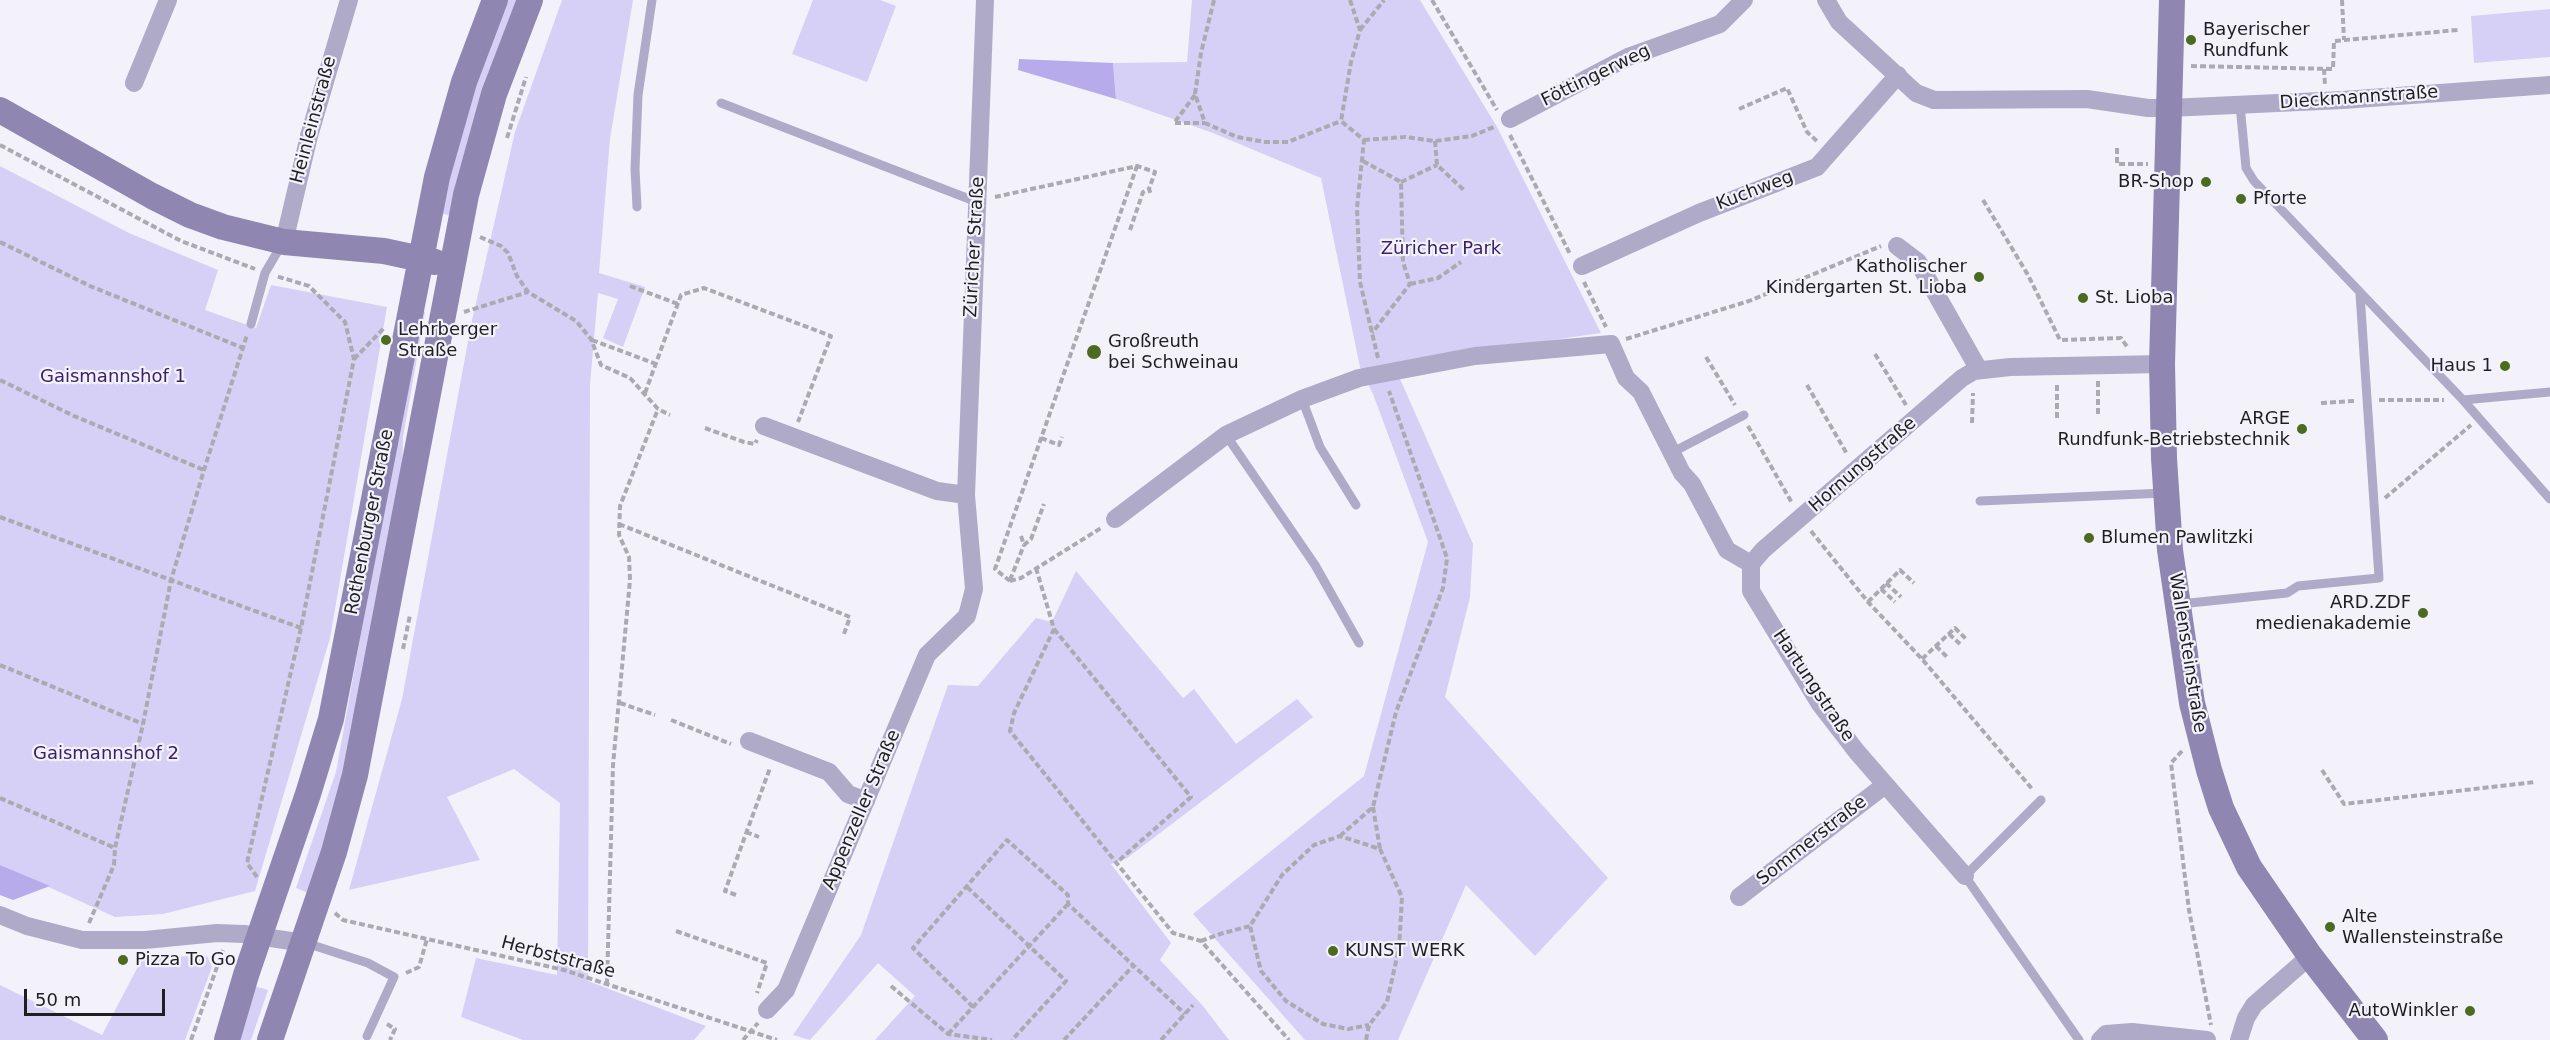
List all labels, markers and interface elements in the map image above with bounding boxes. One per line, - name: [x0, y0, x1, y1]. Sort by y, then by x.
- place label: Bayerischer Rundfunk: [2203, 19, 2310, 62]
- marker: Bayerischer Rundfunk: [2184, 33, 2198, 47]
- street label: Föttingerweg: [1538, 40, 1654, 112]
- street label: Heinleinstraße: [287, 54, 341, 186]
- street label: Dieckmannstraße: [2279, 82, 2439, 114]
- street label: Kuchweg: [1713, 166, 1797, 216]
- place label: BR-Shop: [2118, 171, 2194, 193]
- marker: BR-Shop: [2199, 175, 2213, 189]
- street label: Züricher Straße: [961, 176, 989, 318]
- place label: Pforte: [2253, 188, 2307, 210]
- marker: Pforte: [2234, 192, 2248, 206]
- park label: Züricher Park: [1381, 238, 1501, 260]
- place label: Katholischer Kindergarten St. Lioba: [1766, 256, 1967, 298]
- marker: Katholischer Kindergarten St. Lioba: [1972, 270, 1986, 284]
- place label: St. Lioba: [2095, 287, 2173, 309]
- marker: St. Lioba: [2076, 291, 2090, 305]
- place label: Lehrberger Straße: [398, 319, 497, 362]
- place label: Großreuth bei Schweinau: [1108, 331, 1239, 374]
- marker: Lehrberger Straße: [379, 333, 393, 347]
- marker: Großreuth bei Schweinau: [1085, 343, 1103, 361]
- place label: Haus 1: [2430, 355, 2493, 377]
- marker: Haus 1: [2498, 359, 2512, 373]
- park label: Gaismannshof 1: [40, 366, 186, 388]
- place label: ARGE Rundfunk-Betriebstechnik: [2058, 408, 2290, 450]
- street label: Hornungstraße: [1805, 413, 1921, 517]
- marker: ARGE Rundfunk-Betriebstechnik: [2295, 422, 2309, 436]
- street label: Rothenburger Straße: [341, 427, 399, 617]
- place label: Blumen Pawlitzki: [2101, 527, 2253, 549]
- marker: Blumen Pawlitzki: [2082, 531, 2096, 545]
- street label: Wallensteinstraße: [2164, 572, 2210, 734]
- place label: ARD.ZDF medienakademie: [2255, 592, 2411, 634]
- marker: ARD.ZDF medienakademie: [2416, 606, 2430, 620]
- street label: Hartungstraße: [1768, 626, 1858, 746]
- street label: Appenzeller Straße: [819, 727, 905, 893]
- park label: Gaismannshof 2: [33, 743, 179, 765]
- street label: Sommerstraße: [1753, 791, 1871, 891]
- place label: Alte Wallensteinstraße: [2342, 906, 2503, 948]
- marker: Alte Wallensteinstraße: [2323, 920, 2337, 934]
- street label: Herbststraße: [499, 932, 617, 984]
- place label: KUNST WERK: [1345, 940, 1465, 962]
- marker: KUNST WERK: [1326, 944, 1340, 958]
- place label: Pizza To Go: [135, 949, 236, 971]
- marker: Pizza To Go: [116, 953, 130, 967]
- scale bar: [27, 977, 168, 1015]
- text: 50 m: [35, 989, 81, 1010]
- place label: AutoWinkler: [2348, 1000, 2458, 1022]
- marker: AutoWinkler: [2463, 1004, 2477, 1018]

